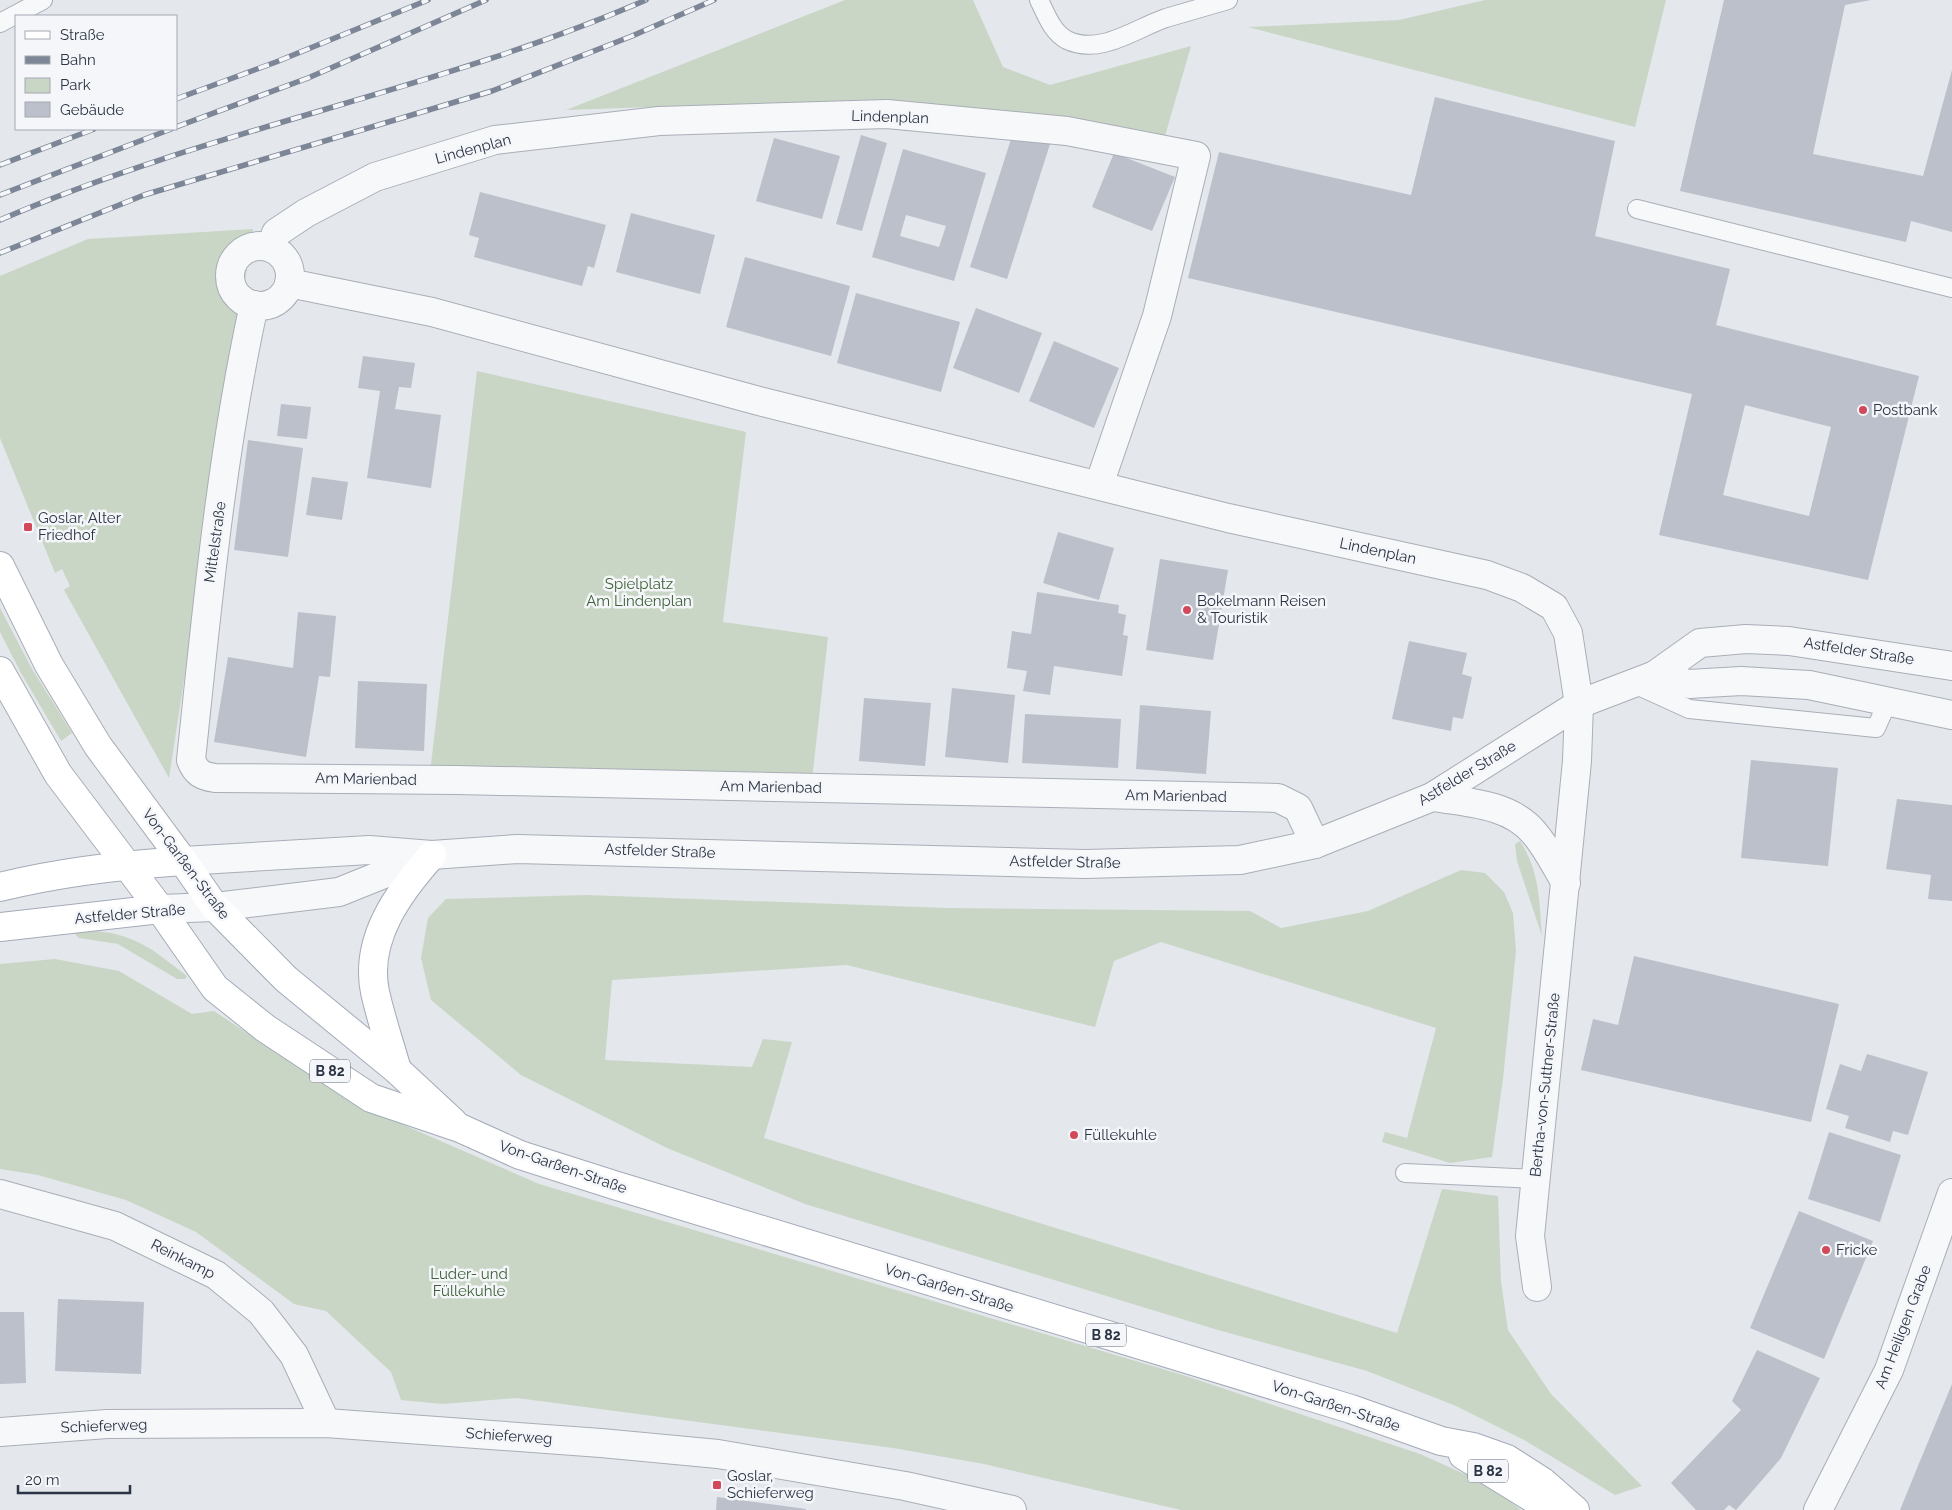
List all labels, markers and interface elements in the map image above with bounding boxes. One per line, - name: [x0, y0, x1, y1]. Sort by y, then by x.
- legend: [15, 15, 178, 130]
- text: Straße: [60, 26, 105, 44]
- text: Bahn: [60, 51, 96, 69]
- text: Park: [60, 76, 91, 94]
- text: Gebäude: [60, 101, 124, 119]
- street label: Lindenplan: [851, 107, 929, 127]
- street label: Lindenplan: [433, 130, 513, 168]
- place label: Postbank: [1873, 401, 1938, 419]
- marker: Postbank: [1857, 404, 1869, 416]
- street label: Mittelstraße: [200, 500, 230, 584]
- place label: Goslar, Alter Friedhof: [38, 509, 122, 544]
- marker: Goslar, Alter Friedhof: [22, 521, 34, 533]
- street label: Lindenplan: [1338, 534, 1418, 568]
- park label: Spielplatz Am Lindenplan: [586, 575, 692, 610]
- place label: Bokelmann Reisen & Touristik: [1197, 592, 1326, 627]
- marker: Bokelmann Reisen & Touristik: [1181, 604, 1193, 616]
- street label: Astfelder Straße: [1803, 633, 1916, 669]
- street label: Astfelder Straße: [1415, 737, 1519, 809]
- street label: Am Marienbad: [315, 769, 417, 789]
- street label: Am Marienbad: [720, 777, 822, 797]
- street label: Am Marienbad: [1125, 786, 1227, 806]
- street label: Von-Garßen-Straße: [138, 805, 234, 923]
- street label: Astfelder Straße: [604, 840, 716, 862]
- street label: Astfelder Straße: [1009, 852, 1121, 872]
- street label: Astfelder Straße: [74, 900, 186, 928]
- street label: Bertha-von-Suttner-Straße: [1526, 992, 1564, 1178]
- road number: B 82: [310, 1060, 350, 1082]
- place label: Füllekuhle: [1084, 1126, 1157, 1144]
- marker: Füllekuhle: [1068, 1129, 1080, 1141]
- street label: Von-Garßen-Straße: [497, 1137, 629, 1197]
- street label: Reinkamp: [148, 1235, 218, 1283]
- place label: Fricke: [1836, 1241, 1878, 1259]
- marker: Fricke: [1820, 1244, 1832, 1256]
- street label: Von-Garßen-Straße: [882, 1260, 1016, 1316]
- street label: Am Heiligen Grabe: [1871, 1262, 1935, 1391]
- park label: Luder- und Füllekuhle: [430, 1265, 508, 1300]
- road number: B 82: [1086, 1324, 1126, 1346]
- street label: Von-Garßen-Straße: [1269, 1377, 1403, 1435]
- street label: Schieferweg: [60, 1415, 148, 1437]
- street label: Schieferweg: [465, 1424, 553, 1448]
- road number: B 82: [1468, 1460, 1508, 1482]
- scale bar: [18, 1462, 130, 1494]
- place label: Goslar, Schieferweg: [727, 1467, 814, 1502]
- text: 20 m: [25, 1471, 60, 1489]
- marker: Goslar, Schieferweg: [711, 1479, 723, 1491]

